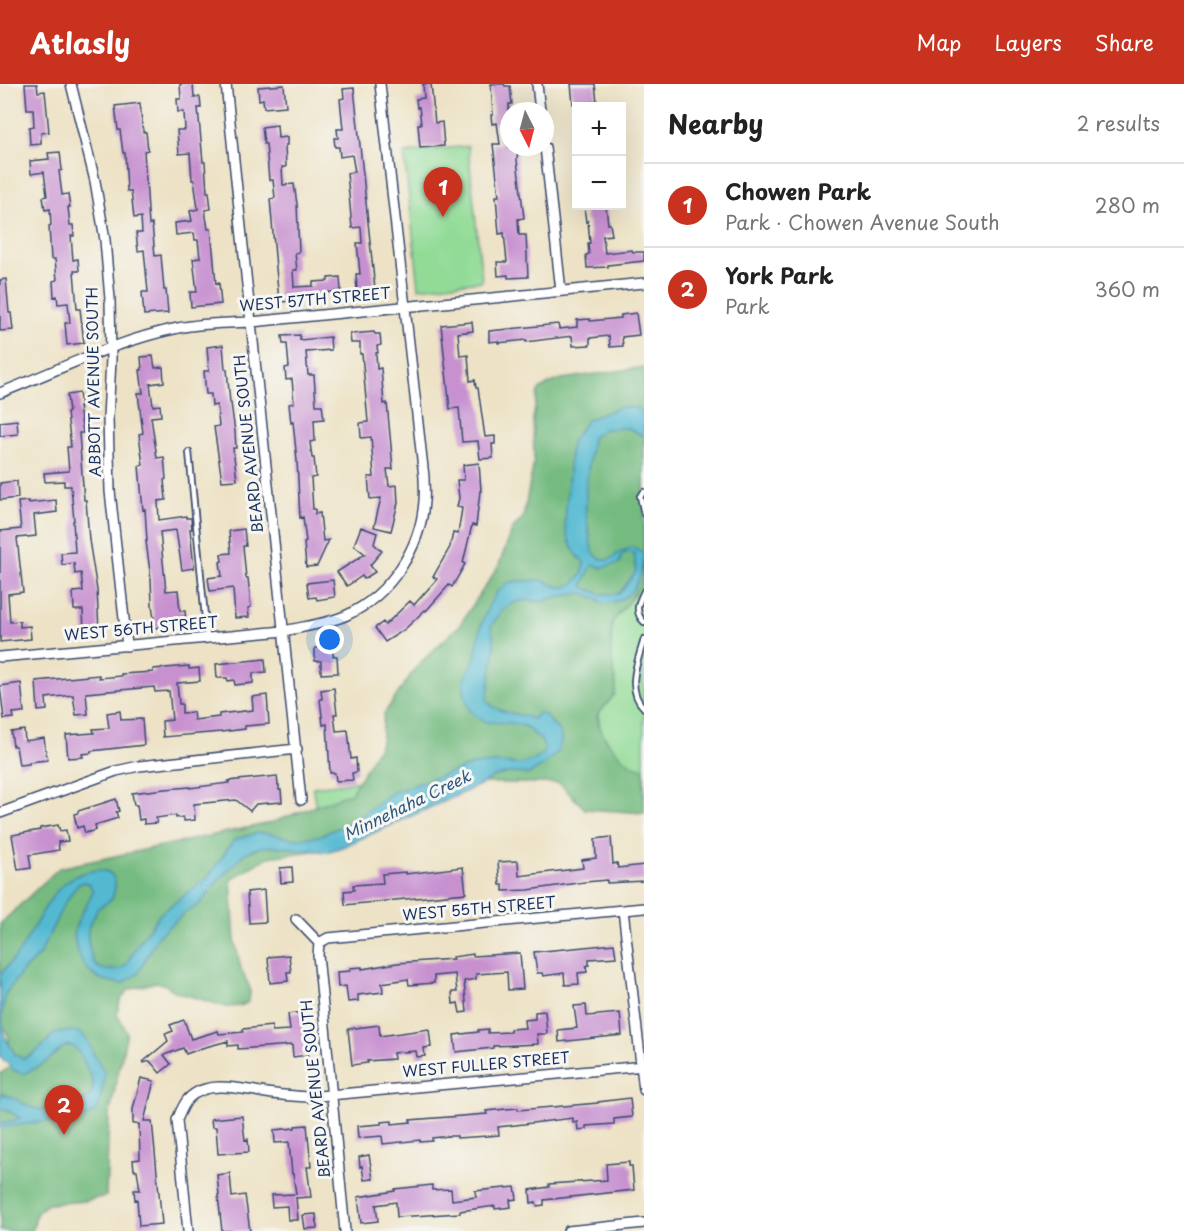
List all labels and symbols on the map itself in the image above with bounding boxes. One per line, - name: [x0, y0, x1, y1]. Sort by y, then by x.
- north arrow: [500, 102, 554, 156]
- pin: 1: [424, 168, 462, 217]
- street label: WEST 57TH STREET: [238, 280, 392, 317]
- street label: ABBOTT AVENUE SOUTH: [79, 287, 106, 477]
- street label: BEARD AVENUE SOUTH: [227, 354, 268, 535]
- street label: WEST 56TH STREET: [63, 609, 219, 646]
- your location: [315, 625, 344, 654]
- water label: Minnehaha Creek: [339, 762, 475, 845]
- street label: WEST 55TH STREET: [401, 889, 557, 926]
- street label: BEARD AVENUE SOUTH: [294, 999, 335, 1180]
- street label: WEST FULLER STREET: [401, 1045, 571, 1082]
- pin: 2: [44, 1086, 84, 1135]

